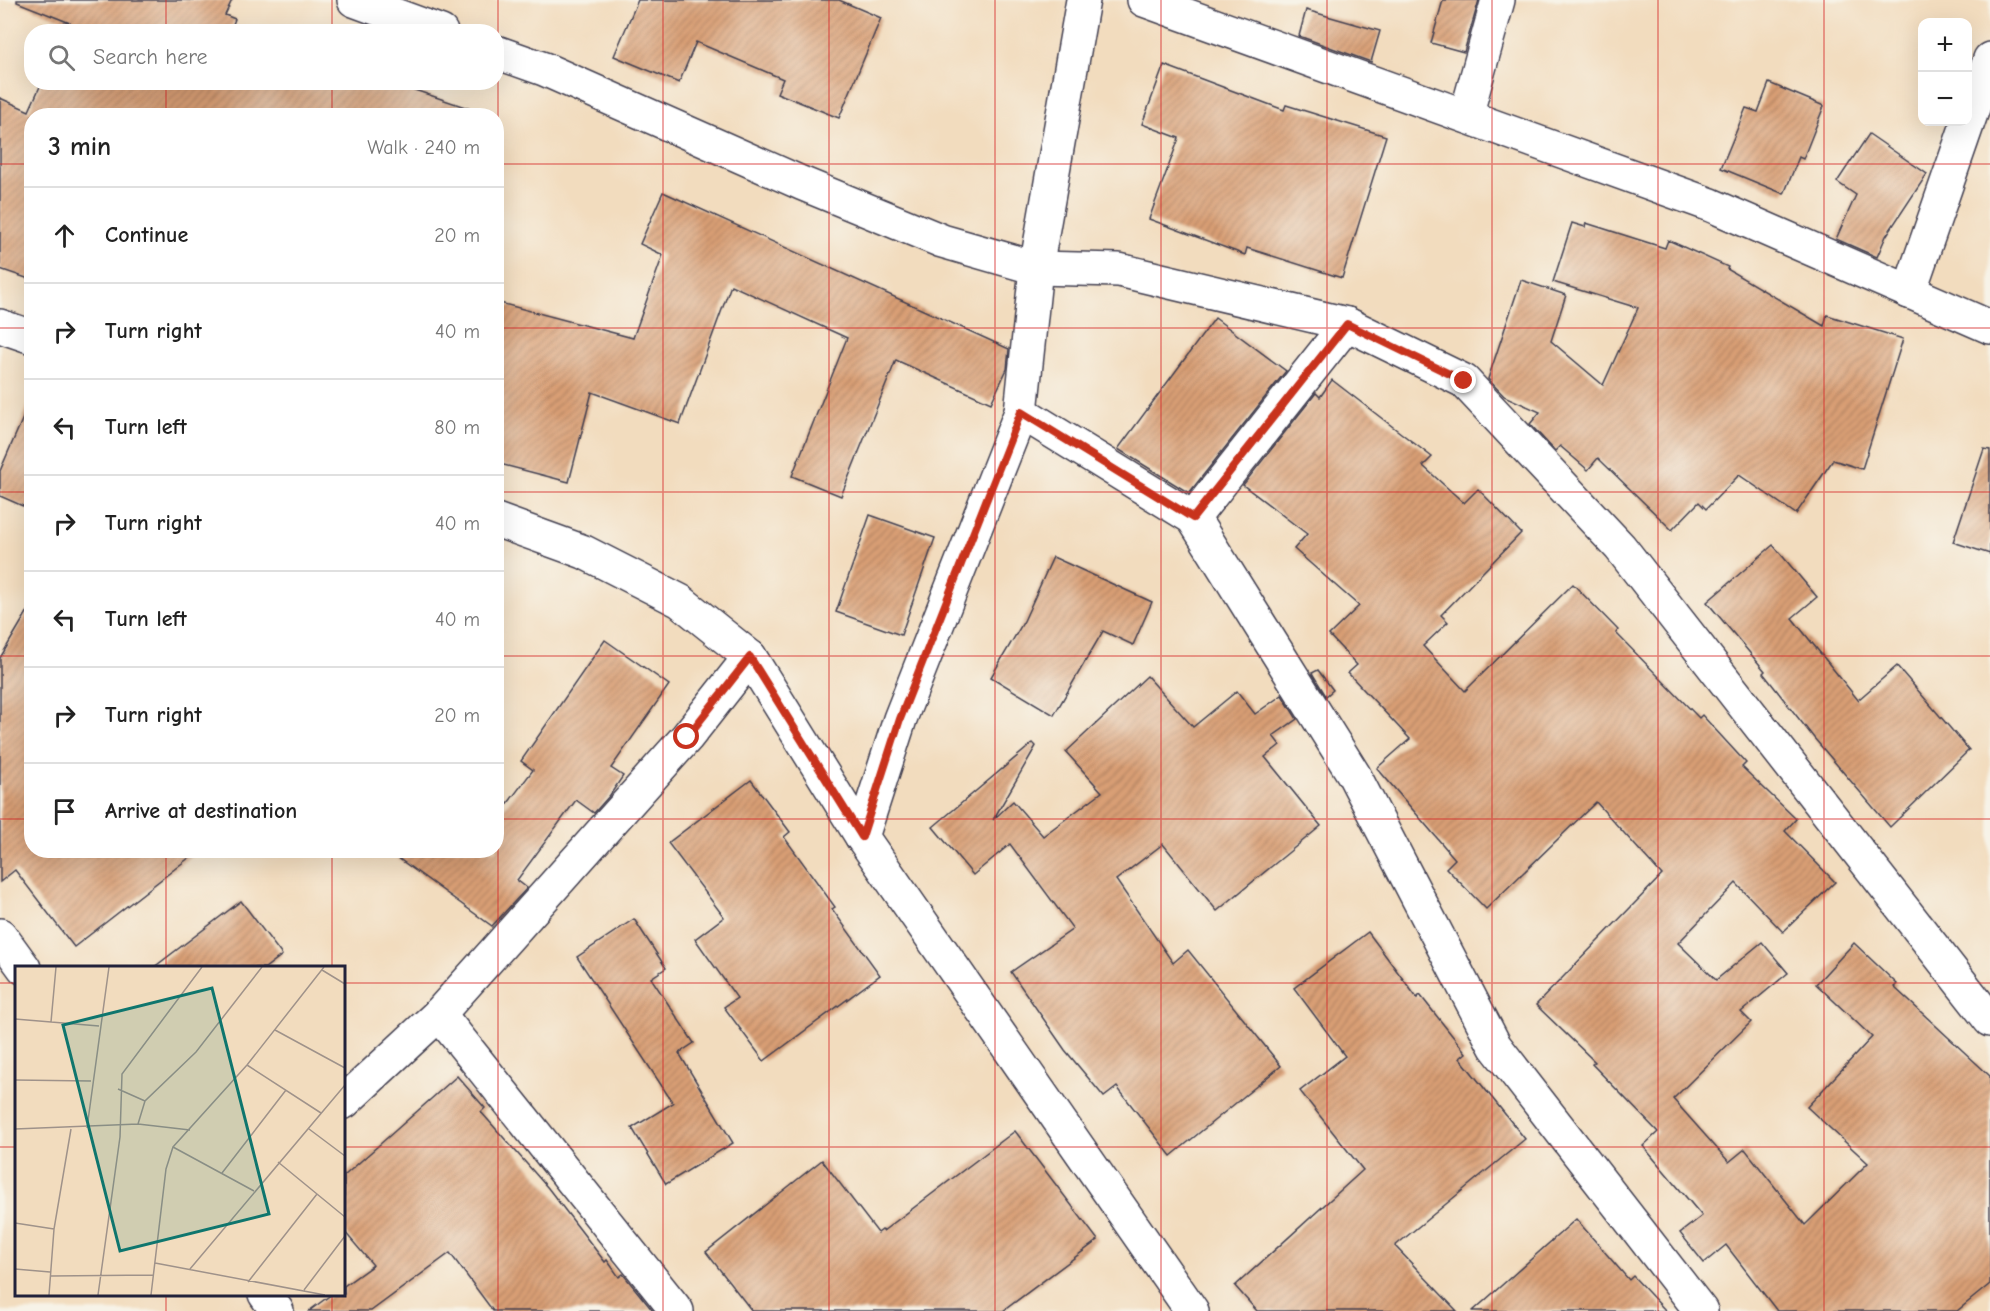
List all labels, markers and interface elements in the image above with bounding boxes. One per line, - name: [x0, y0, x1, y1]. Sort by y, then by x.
- map controls: [1918, 18, 1972, 126]
- button: +: [1918, 18, 1972, 72]
- search box: [24, 24, 504, 90]
- icon: search: [45, 41, 78, 74]
- text: Search here: [93, 44, 208, 70]
- button: −: [1918, 72, 1972, 126]
- text: 3 min: [48, 132, 111, 162]
- text: Walk · 240 m: [367, 136, 480, 159]
- icon: ahead: [48, 219, 81, 252]
- text: Continue: [105, 222, 188, 248]
- text: 20 m: [434, 224, 480, 247]
- icon: right: [48, 315, 81, 348]
- text: Turn right: [105, 318, 202, 344]
- text: 40 m: [435, 320, 480, 343]
- route end: [1450, 367, 1476, 393]
- icon: left: [48, 411, 81, 444]
- text: Turn left: [105, 414, 187, 440]
- text: 80 m: [434, 416, 480, 439]
- icon: right: [48, 507, 81, 540]
- text: Turn right: [105, 510, 202, 536]
- text: 40 m: [435, 512, 480, 535]
- icon: left: [48, 603, 81, 636]
- text: Turn left: [105, 606, 187, 632]
- text: 40 m: [435, 608, 480, 631]
- icon: right: [48, 699, 81, 732]
- text: Turn right: [105, 702, 202, 728]
- text: 20 m: [434, 704, 480, 727]
- route start: [673, 723, 699, 749]
- icon: arrive: [48, 795, 81, 828]
- text: Arrive at destination: [105, 798, 297, 824]
- inset map: [15, 966, 345, 1296]

